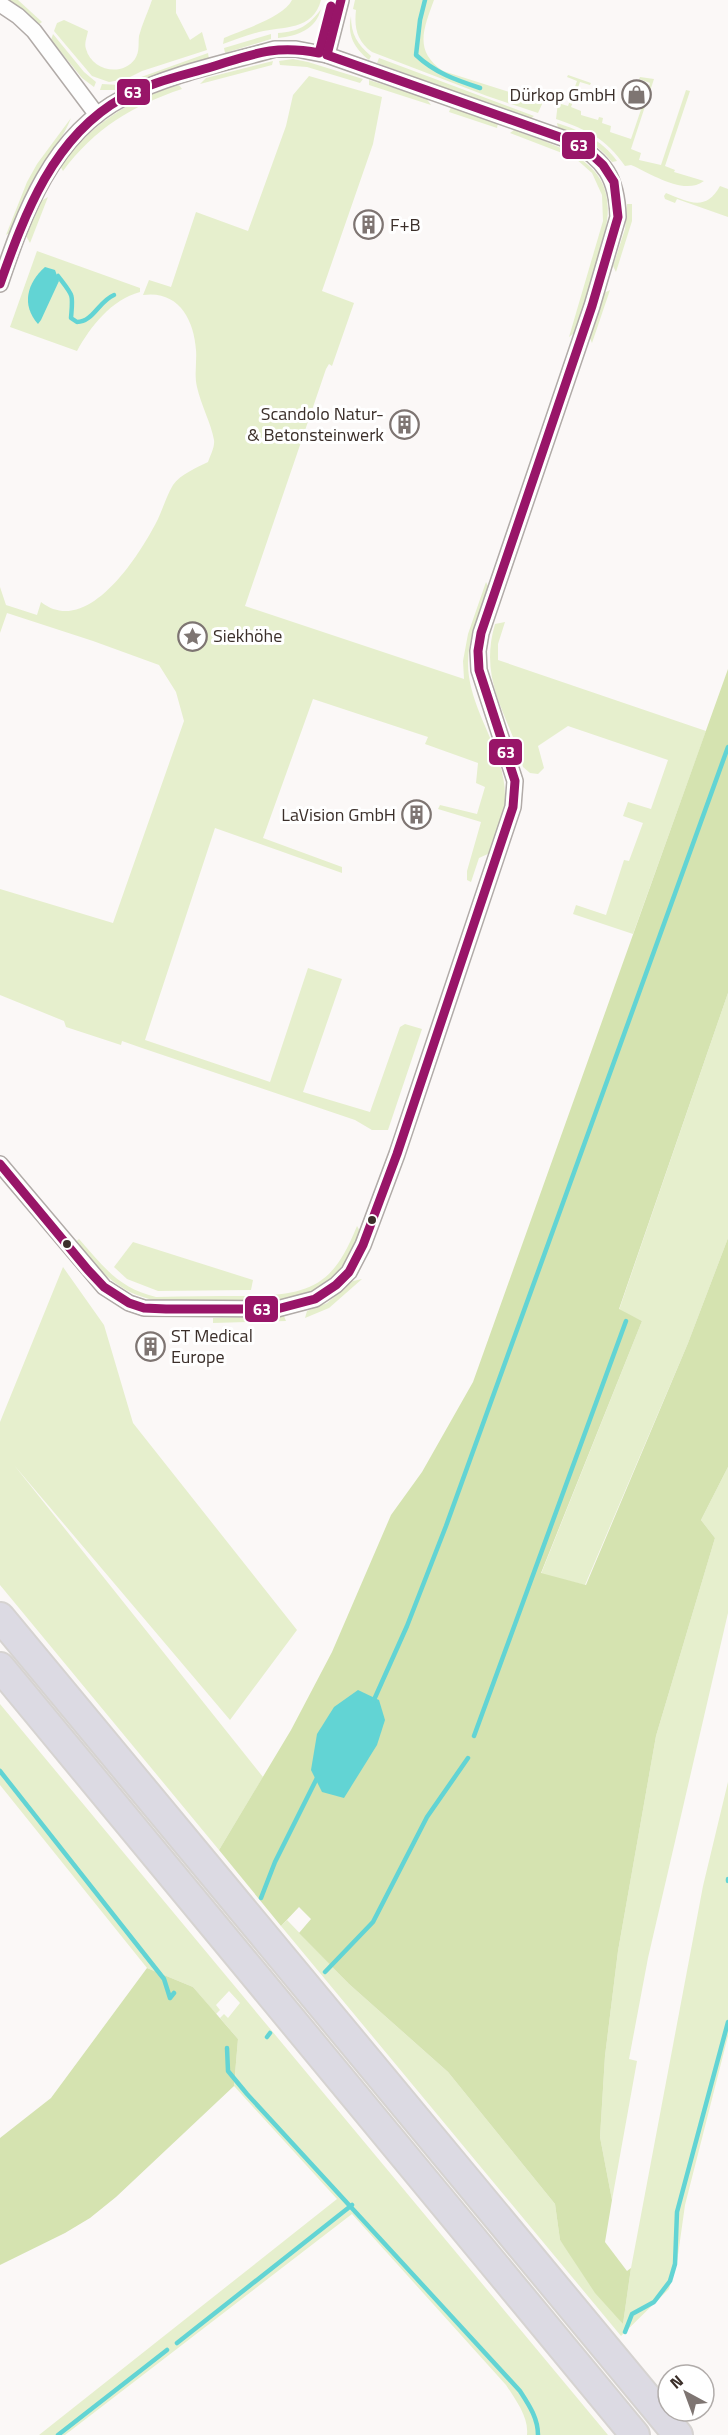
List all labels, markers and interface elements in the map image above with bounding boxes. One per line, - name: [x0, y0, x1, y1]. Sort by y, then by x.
- line badge: 63: [116, 78, 151, 106]
- shop icon: Dürkop GmbH: [621, 79, 653, 111]
- text: 63: [124, 80, 142, 104]
- place label: Dürkop GmbH: [510, 81, 616, 108]
- line badge: 63: [561, 131, 596, 160]
- text: 63: [570, 133, 588, 157]
- building icon: F+B: [353, 209, 385, 241]
- place label: F+B: [390, 211, 421, 238]
- place label: Scandolo Natur- & Betonsteinwerk: [247, 400, 384, 448]
- building icon: Scandolo Natur- & Betonsteinwerk: [389, 408, 421, 440]
- place icon: Siekhöhe: [176, 620, 208, 652]
- place label: Siekhöhe: [213, 622, 282, 649]
- line badge: 63: [488, 738, 523, 766]
- text: 63: [497, 740, 515, 764]
- building icon: LaVision GmbH: [401, 799, 433, 831]
- place label: LaVision GmbH: [281, 801, 396, 828]
- unlabelled marker: [366, 1214, 378, 1226]
- unlabelled marker: [61, 1238, 73, 1250]
- line badge: 63: [244, 1295, 279, 1323]
- text: 63: [253, 1297, 271, 1321]
- place label: ST Medical Europe: [171, 1322, 253, 1370]
- building icon: ST Medical Europe: [134, 1330, 166, 1362]
- north arrow: [656, 2363, 716, 2423]
- text: N: [664, 2369, 688, 2394]

